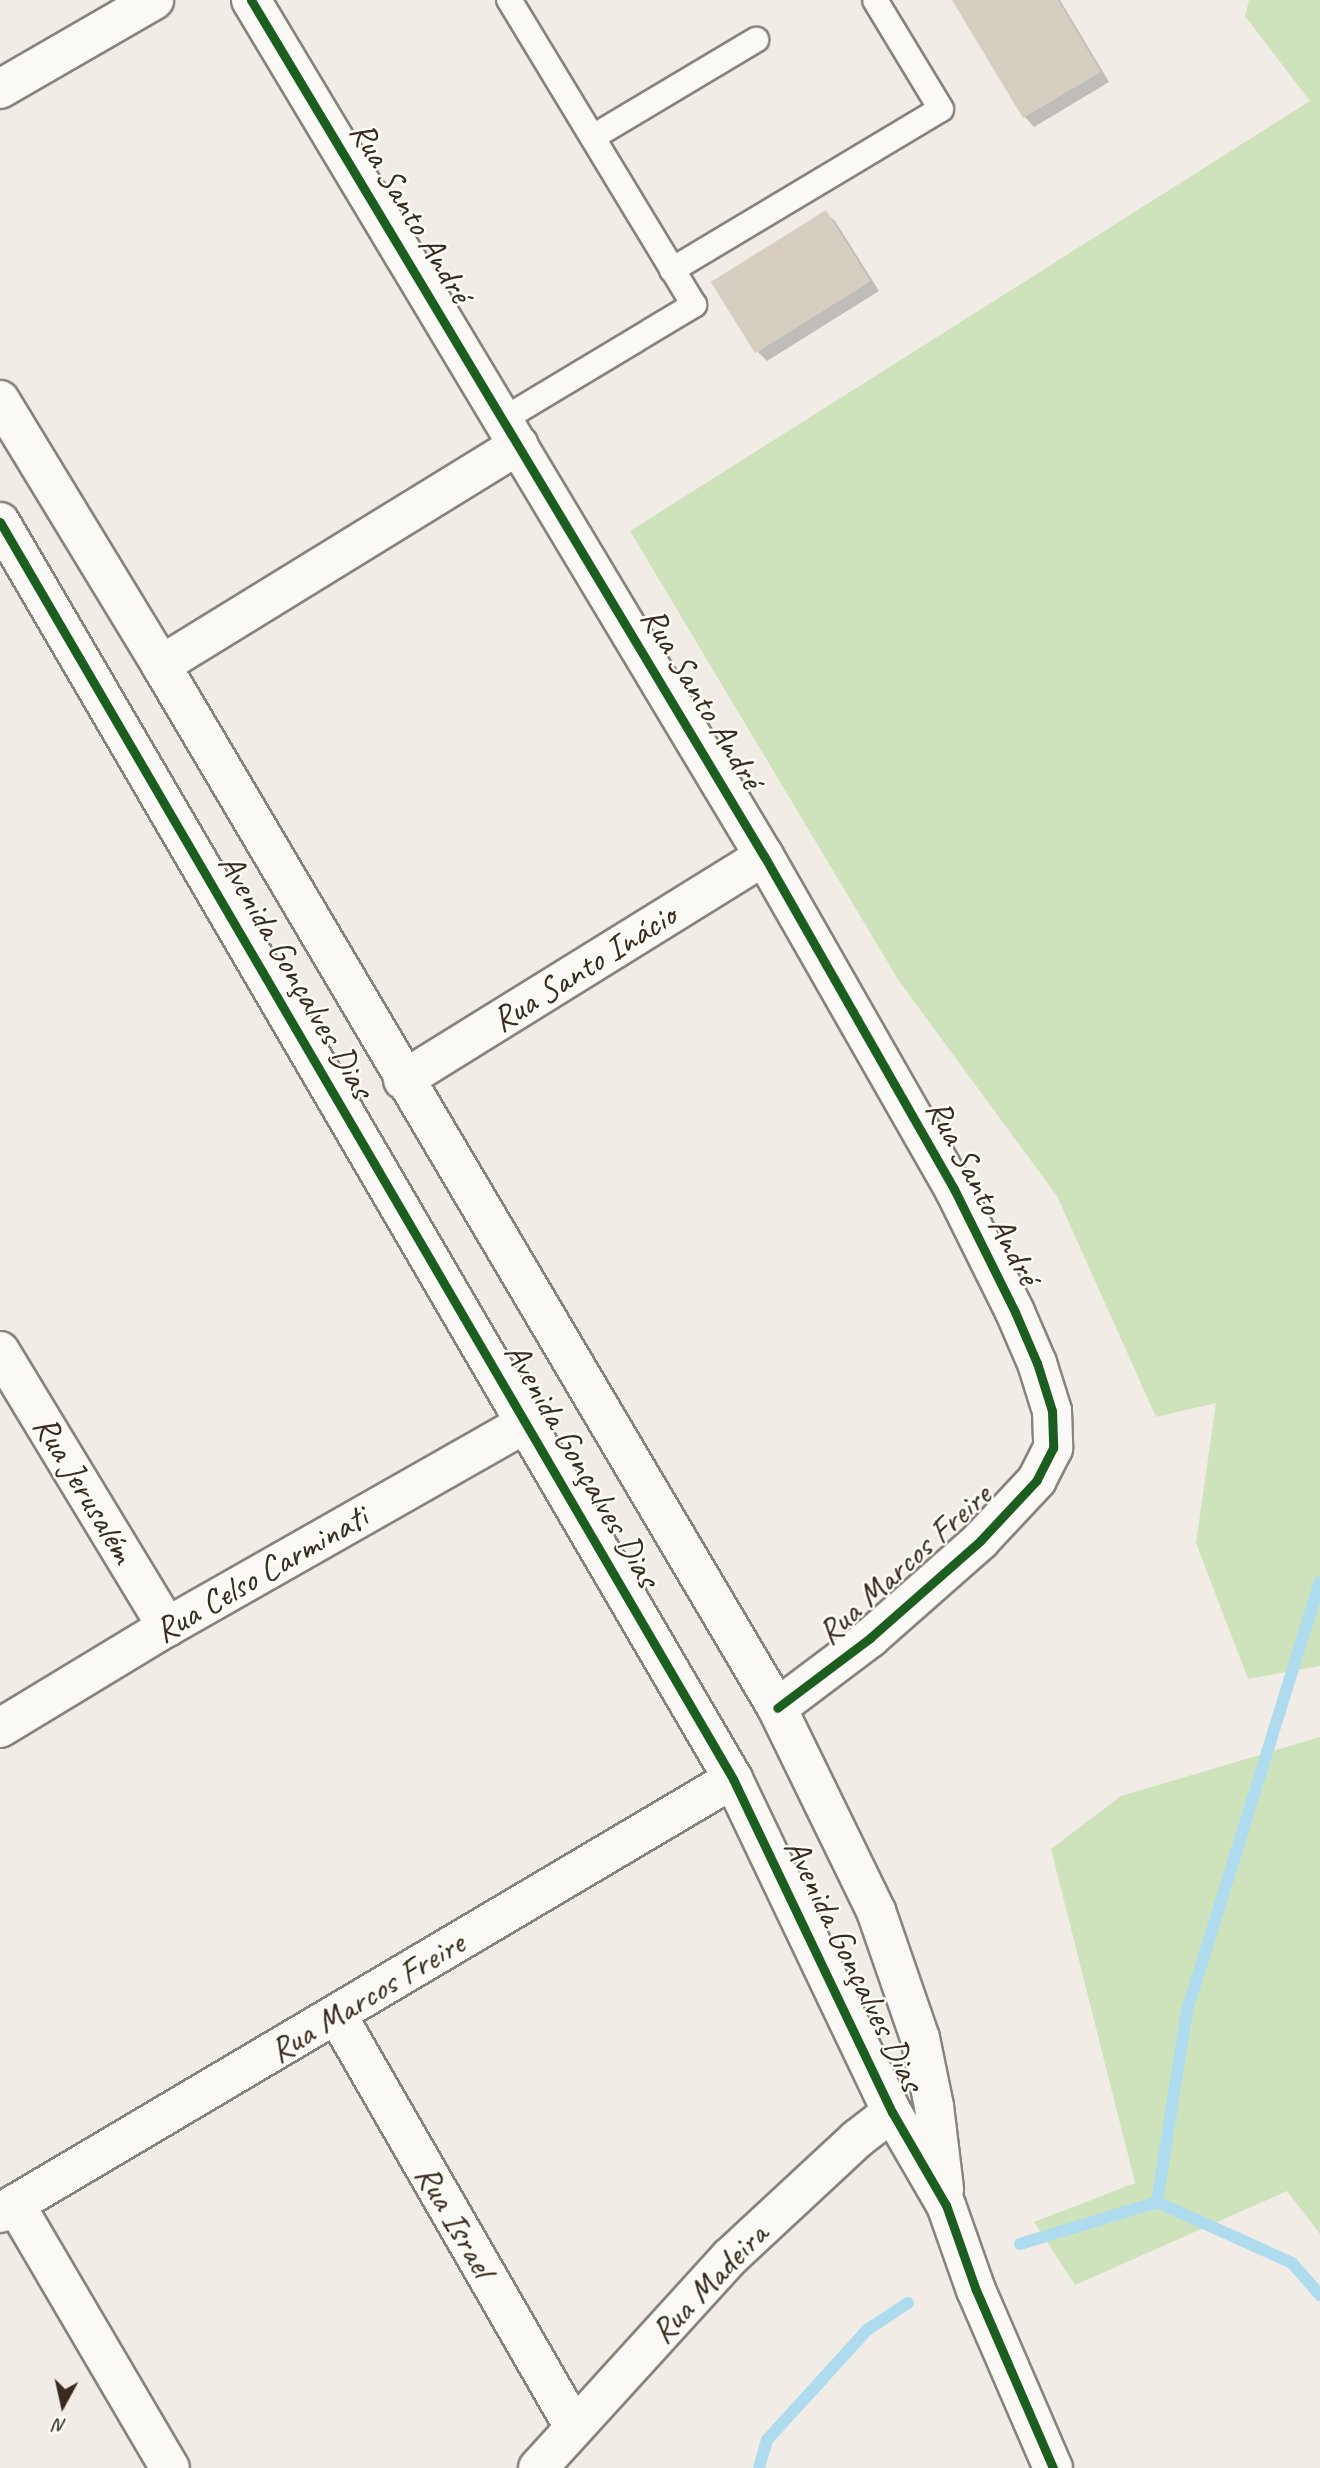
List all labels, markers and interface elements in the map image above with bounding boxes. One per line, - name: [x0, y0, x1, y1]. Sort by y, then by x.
- street label: Rua Santo André: [340, 114, 482, 310]
- street label: Rua Santo André: [631, 600, 773, 796]
- street label: Avenida Gonçalves Dias: [209, 847, 383, 1105]
- street label: Rua Santo Inácio: [484, 895, 684, 1041]
- street label: Rua Santo André: [917, 1092, 1049, 1292]
- street label: Avenida Gonçalves Dias: [495, 1336, 669, 1594]
- street label: Rua Jerusalém: [24, 1408, 144, 1570]
- street label: Rua Marcos Freire: [808, 1474, 1000, 1654]
- street label: Rua Celso Carminati: [146, 1496, 376, 1652]
- street label: Avenida Gonçalves Dias: [775, 1832, 933, 2098]
- street label: Rua Marcos Freire: [261, 1922, 473, 2072]
- street label: Rua Israel: [406, 2157, 504, 2285]
- street label: Rua Madeira: [641, 2213, 777, 2353]
- north arrow: [28, 2370, 98, 2440]
- text: N: [53, 2413, 68, 2438]

